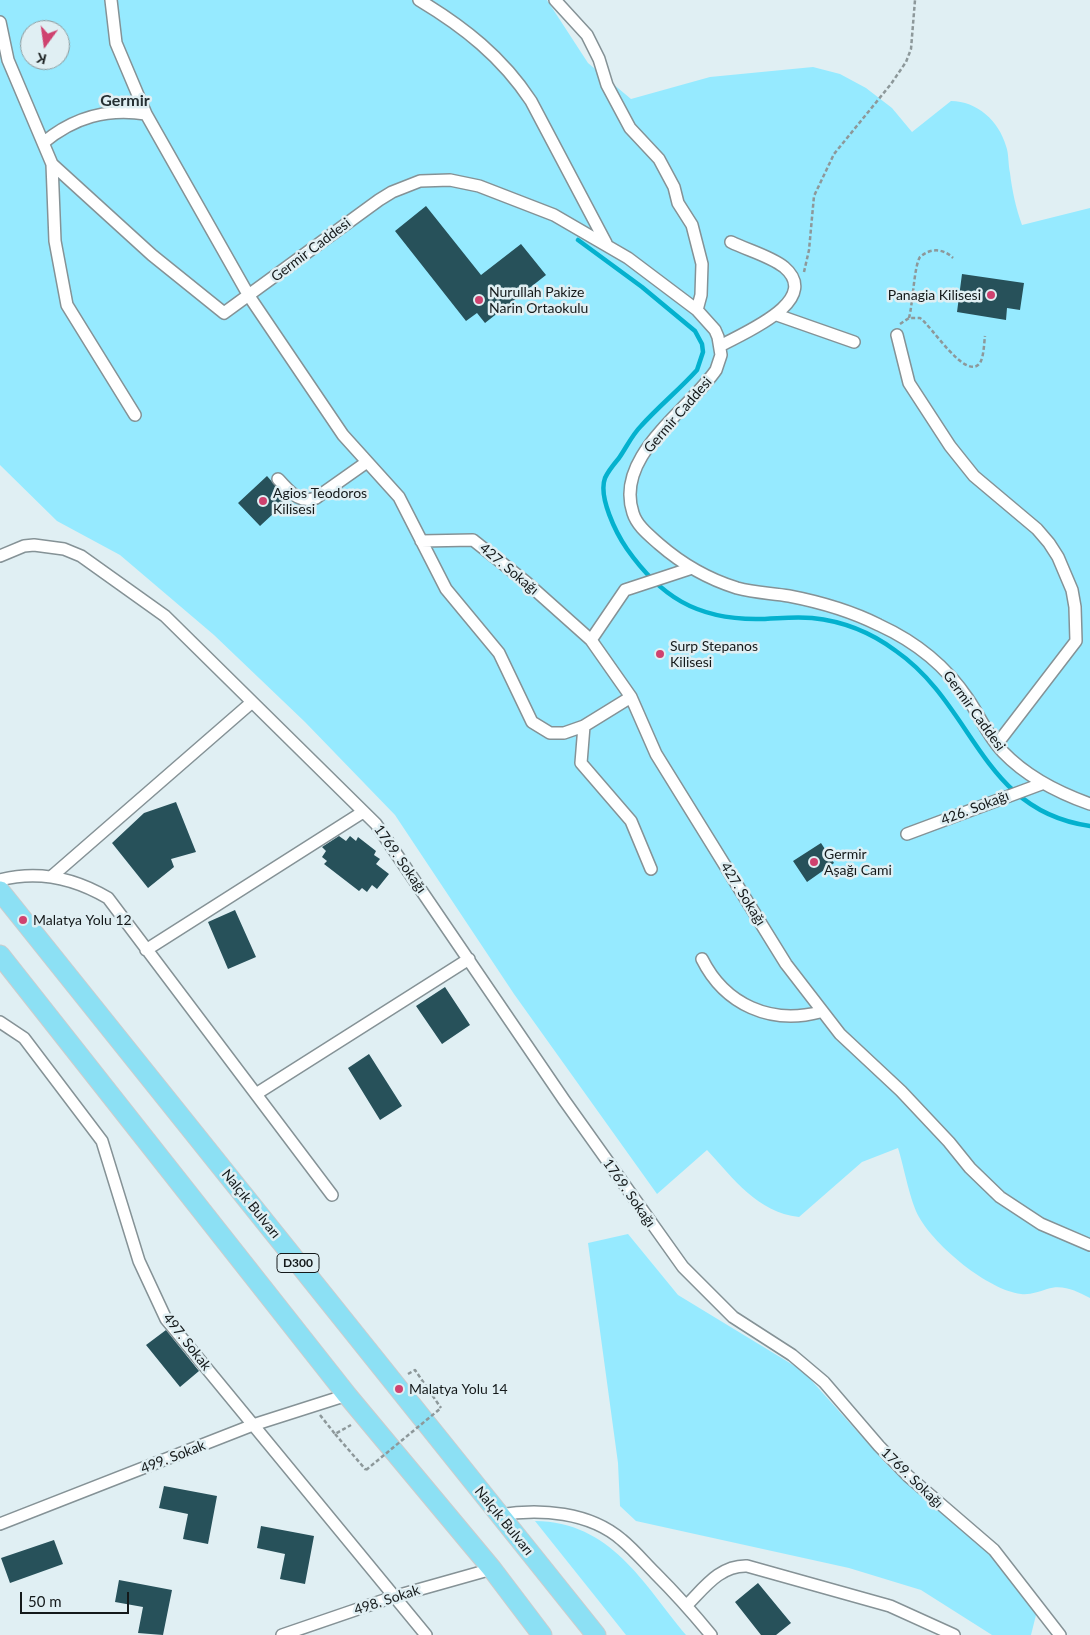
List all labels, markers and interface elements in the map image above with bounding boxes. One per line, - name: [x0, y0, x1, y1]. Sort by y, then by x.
- north arrow: [20, 20, 70, 70]
- text: K: [35, 50, 48, 68]
- district label: Germir: [100, 91, 150, 111]
- street label: Germir Caddesi: [268, 215, 354, 285]
- place label: Nurullah Pakize Narin Ortaokulu: [489, 284, 588, 316]
- place label: Panagia Kilisesi: [888, 287, 981, 303]
- marker: Panagia Kilisesi: [985, 289, 997, 301]
- marker: Nurullah Pakize Narin Ortaokulu: [473, 294, 485, 306]
- street label: Germir Caddesi: [641, 374, 715, 456]
- place label: Agios Teodoros Kilisesi: [273, 485, 367, 518]
- marker: Agios Teodoros Kilisesi: [257, 495, 269, 507]
- street label: 427. Sokağı: [476, 540, 542, 598]
- place label: Surp Stepanos Kilisesi: [670, 638, 758, 670]
- marker: Surp Stepanos Kilisesi: [654, 648, 666, 660]
- street label: Germir Caddesi: [939, 668, 1009, 754]
- street label: 426. Sokağı: [939, 787, 1011, 829]
- street label: 1769. Sokağı: [370, 822, 430, 896]
- place label: Germir Aşağı Cami: [824, 846, 892, 879]
- marker: Germir Aşağı Cami: [808, 856, 820, 868]
- street label: 427. Sokağı: [717, 859, 769, 929]
- place label: Malatya Yolu 12: [33, 912, 132, 928]
- marker: Malatya Yolu 12: [17, 914, 29, 926]
- street label: 1769. Sokağı: [599, 1156, 659, 1230]
- street label: Nalçık Bulvarı: [218, 1166, 284, 1242]
- road number: D300: [277, 1254, 319, 1272]
- street label: 497. Sokak: [159, 1310, 215, 1374]
- place label: Malatya Yolu 14: [409, 1381, 508, 1397]
- marker: Malatya Yolu 14: [393, 1383, 405, 1395]
- street label: 499. Sokak: [138, 1437, 208, 1477]
- street label: 1769. Sokağı: [878, 1444, 946, 1512]
- street label: Nalçık Bulvarı: [471, 1483, 537, 1559]
- scale bar: [22, 1582, 131, 1614]
- street label: 498. Sokak: [352, 1582, 422, 1618]
- text: 50 m: [28, 1592, 62, 1610]

